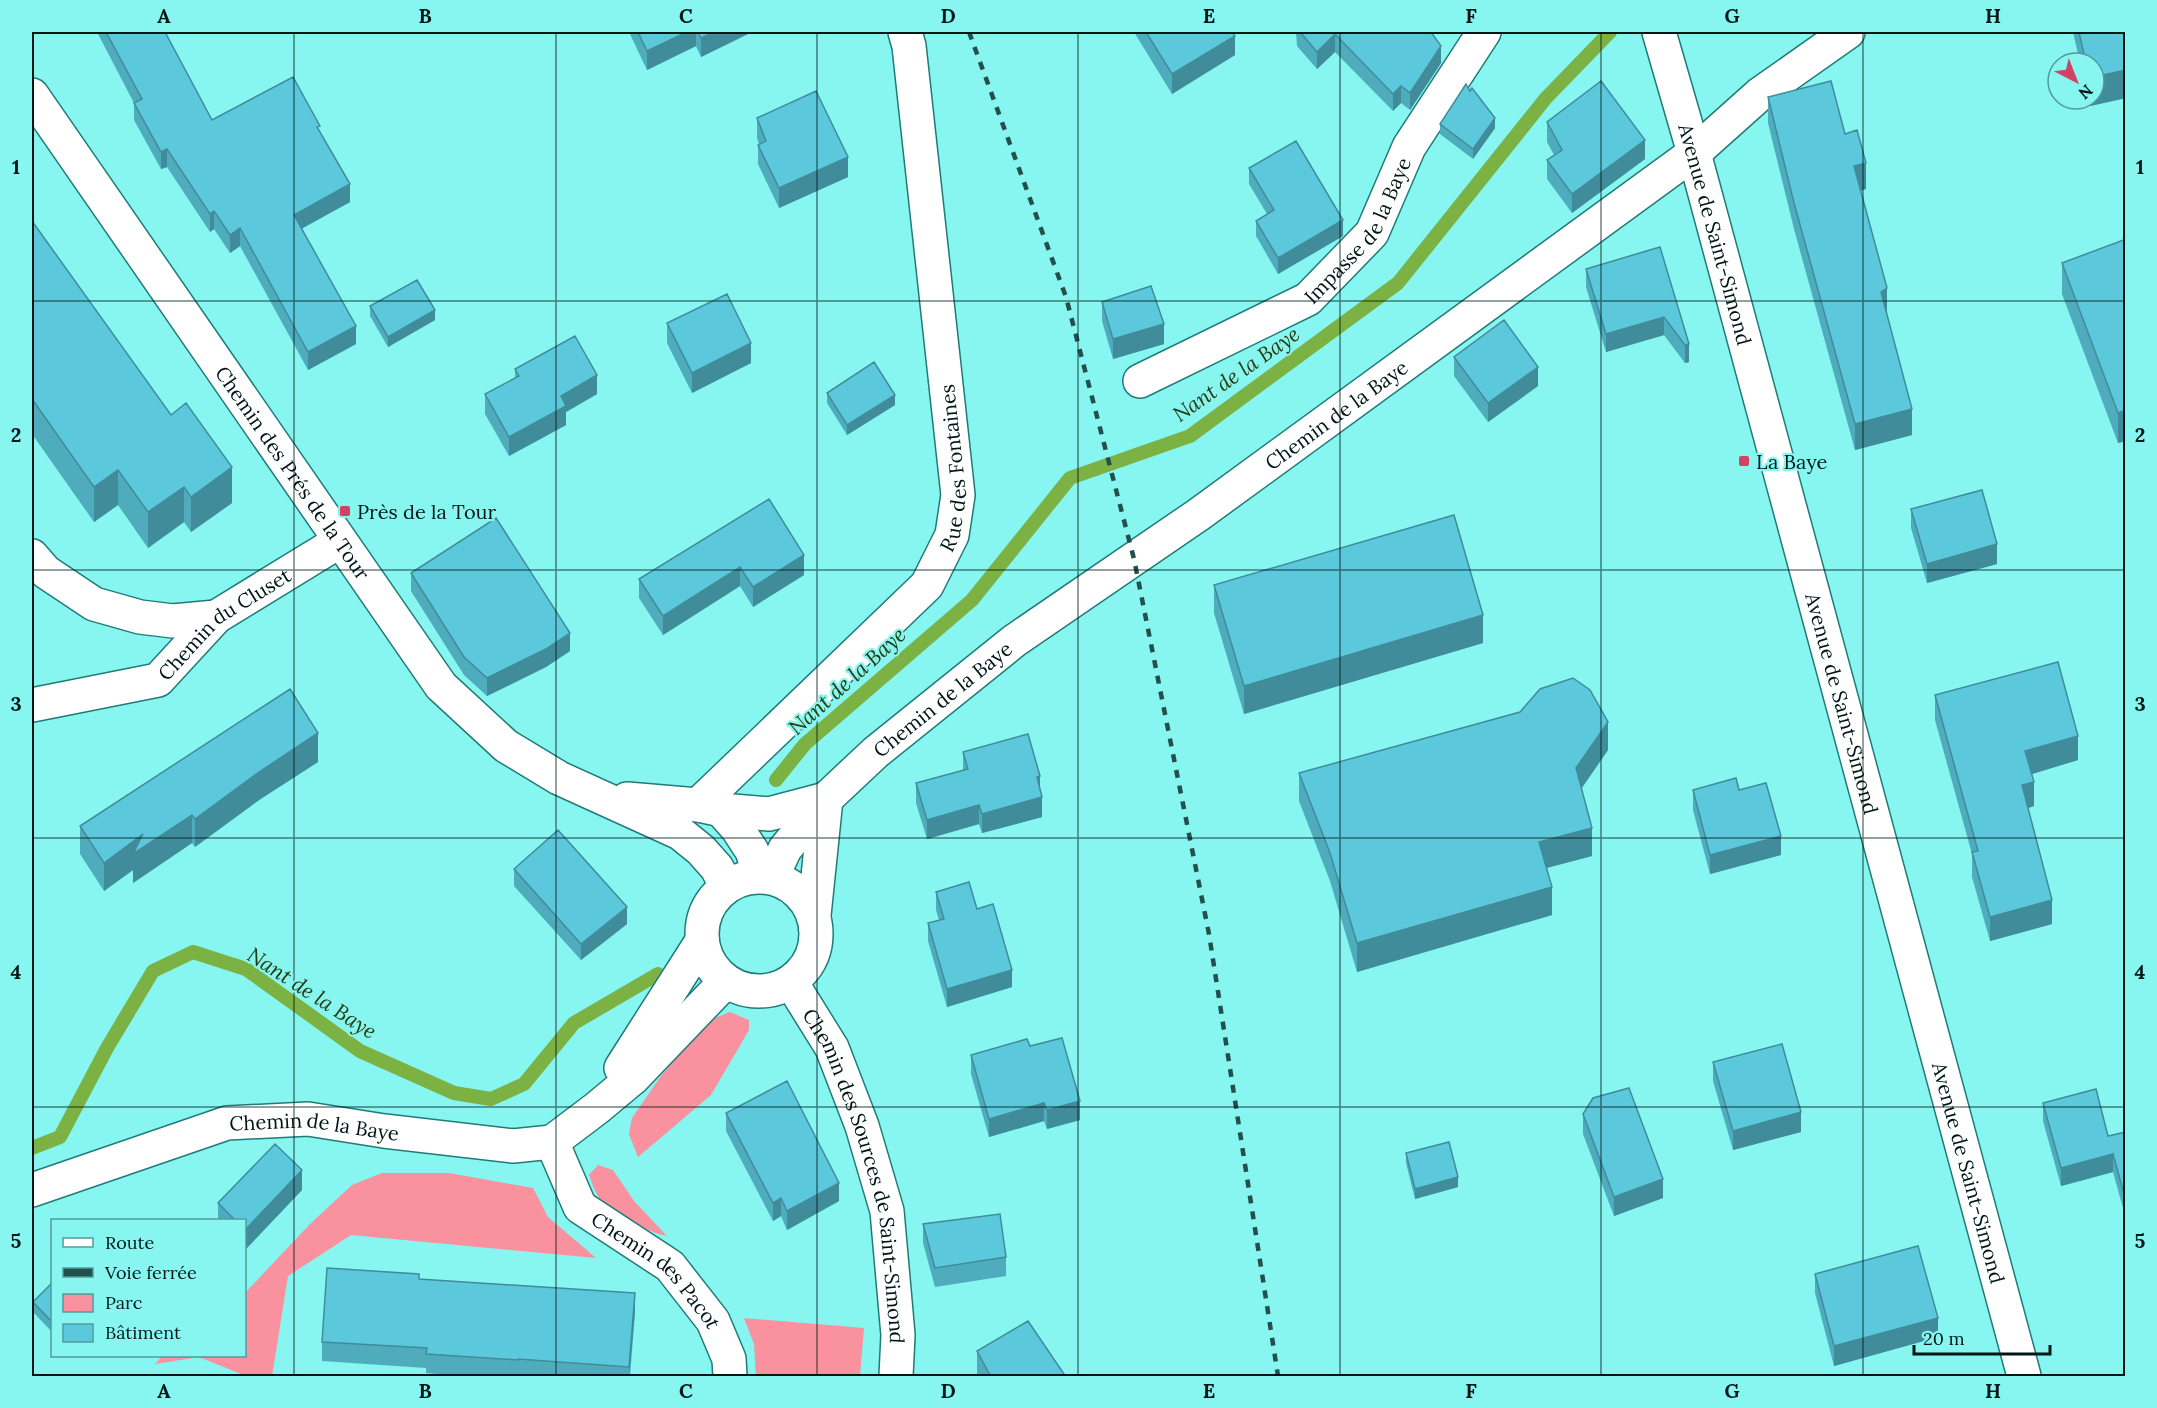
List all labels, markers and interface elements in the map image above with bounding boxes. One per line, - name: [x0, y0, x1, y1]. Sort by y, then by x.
- text: A: [157, 3, 171, 28]
- text: B: [418, 3, 432, 28]
- text: C: [679, 3, 693, 28]
- text: D: [940, 3, 956, 28]
- text: E: [1203, 3, 1215, 28]
- text: F: [1465, 3, 1477, 28]
- text: G: [1724, 3, 1740, 28]
- text: H: [1985, 3, 2001, 28]
- north arrow: [2046, 51, 2106, 111]
- text: N: [2075, 81, 2097, 104]
- street label: Avenue de Saint-Simond: [1673, 120, 1758, 348]
- street label: Impasse de la Baye: [1298, 153, 1416, 308]
- text: 1: [12, 154, 20, 179]
- text: 1: [2136, 154, 2144, 179]
- water label: Nant de la Baye: [1167, 320, 1305, 428]
- street label: Chemin de la Baye: [1260, 354, 1412, 475]
- street label: Chemin des Prés de la Tour: [211, 361, 376, 584]
- street label: Rue des Fontaines: [933, 383, 971, 555]
- text: 2: [11, 422, 21, 447]
- text: 2: [2135, 422, 2145, 447]
- place label: La Baye: [1756, 449, 1828, 474]
- marker: La Baye: [1737, 454, 1751, 468]
- place label: Près de la Tour: [357, 499, 497, 524]
- marker: Près de la Tour: [338, 504, 352, 518]
- street label: Chemin du Cluset: [152, 562, 295, 685]
- street label: Avenue de Saint-Simond: [1800, 589, 1884, 817]
- water label: Nant de la Baye: [783, 621, 911, 741]
- street label: Chemin de la Baye: [868, 636, 1017, 762]
- text: 3: [10, 691, 22, 716]
- text: 3: [2134, 691, 2146, 716]
- water label: Nant de la Baye: [242, 941, 382, 1045]
- text: 4: [11, 959, 22, 984]
- text: 4: [2135, 959, 2146, 984]
- street label: Chemin des Sources de Saint-Simond: [798, 1004, 911, 1344]
- street label: Avenue de Saint-Simond: [1927, 1058, 2011, 1286]
- street label: Chemin de la Baye: [229, 1107, 401, 1145]
- street label: Chemin des Pacot: [587, 1206, 727, 1332]
- legend: [51, 1219, 246, 1357]
- text: 5: [11, 1228, 22, 1253]
- text: 5: [2135, 1228, 2146, 1253]
- text: Route: [105, 1231, 154, 1254]
- text: Voie ferrée: [104, 1261, 197, 1284]
- text: Parc: [105, 1291, 142, 1314]
- scale bar: [1914, 1318, 2050, 1356]
- text: Bâtiment: [105, 1321, 181, 1344]
- text: 20 m: [1923, 1327, 1965, 1350]
- text: A: [157, 1378, 171, 1403]
- text: B: [418, 1378, 432, 1403]
- text: C: [679, 1378, 693, 1403]
- text: D: [940, 1378, 956, 1403]
- text: E: [1203, 1378, 1215, 1403]
- text: F: [1465, 1378, 1477, 1403]
- text: G: [1724, 1378, 1740, 1403]
- text: H: [1985, 1378, 2001, 1403]

